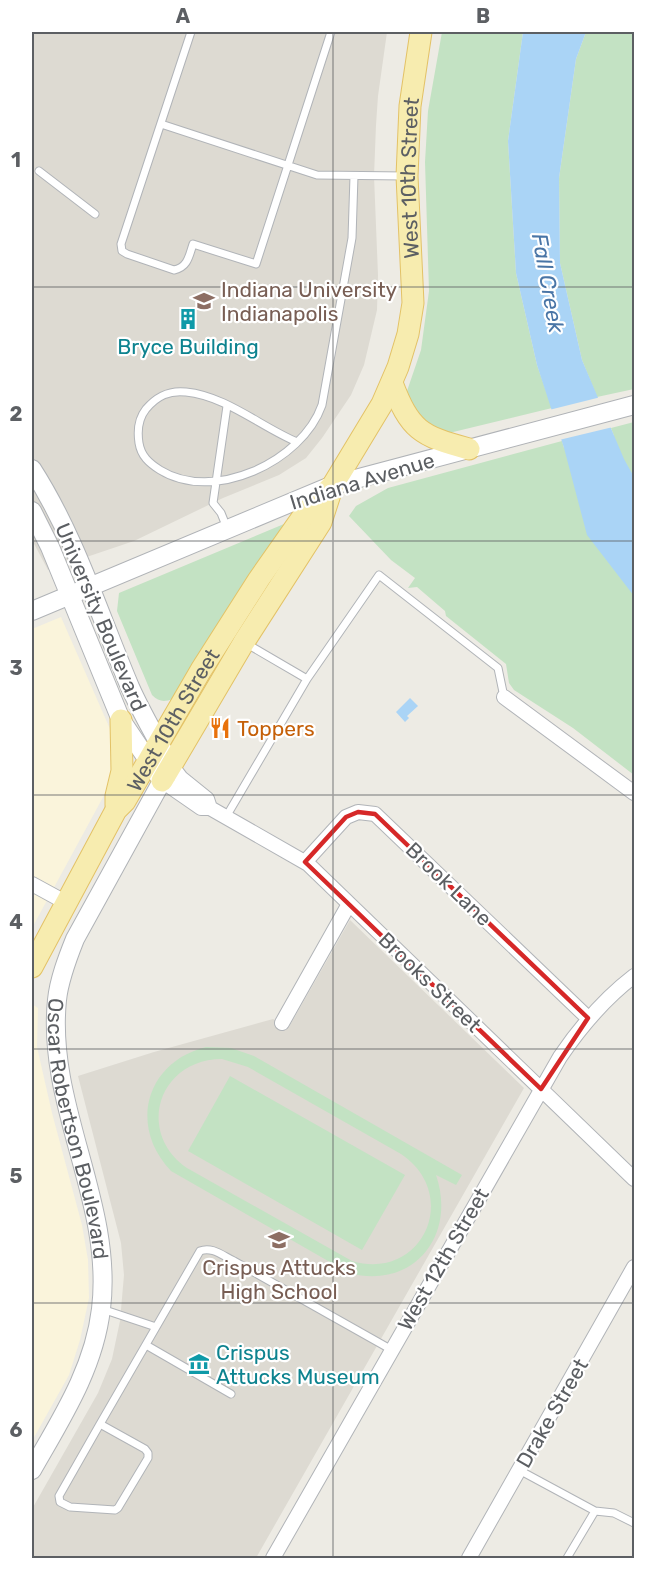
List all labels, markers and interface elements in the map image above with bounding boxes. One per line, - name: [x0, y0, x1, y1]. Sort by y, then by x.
- text: A: [176, 4, 191, 28]
- text: B: [476, 4, 490, 28]
- street label: West 10th Street: [395, 95, 424, 259]
- text: 1: [11, 148, 21, 172]
- water label: Fall Creek: [526, 231, 570, 336]
- place label: Indiana University Indianapolis: [221, 277, 398, 326]
- school or university icon: Indiana University Indianapolis: [192, 289, 216, 313]
- building icon: Bryce Building: [176, 307, 200, 331]
- place label: Bryce Building: [117, 334, 259, 359]
- text: 2: [10, 402, 23, 426]
- street label: Indiana Avenue: [287, 447, 437, 515]
- street label: University Boulevard: [50, 519, 152, 715]
- street label: West 10th Street: [121, 643, 224, 796]
- text: 3: [9, 656, 23, 680]
- restaurant icon: Toppers: [208, 716, 232, 740]
- place label: Toppers: [237, 716, 315, 741]
- street label: Brook Lane: [401, 837, 497, 931]
- text: 4: [9, 910, 23, 934]
- street label: Brooks Street: [373, 927, 487, 1037]
- street label: Oscar Robertson Boulevard: [43, 997, 114, 1260]
- text: 5: [10, 1164, 23, 1188]
- street label: West 12th Street: [392, 1183, 494, 1335]
- school or university icon: Crispus Attucks High School: [267, 1228, 291, 1252]
- place label: Crispus Attucks High School: [202, 1255, 356, 1304]
- place label: Crispus Attucks Museum: [216, 1340, 380, 1389]
- museum icon: Crispus Attucks Museum: [187, 1352, 211, 1376]
- street label: Drake Street: [511, 1354, 593, 1472]
- text: 6: [9, 1418, 23, 1442]

